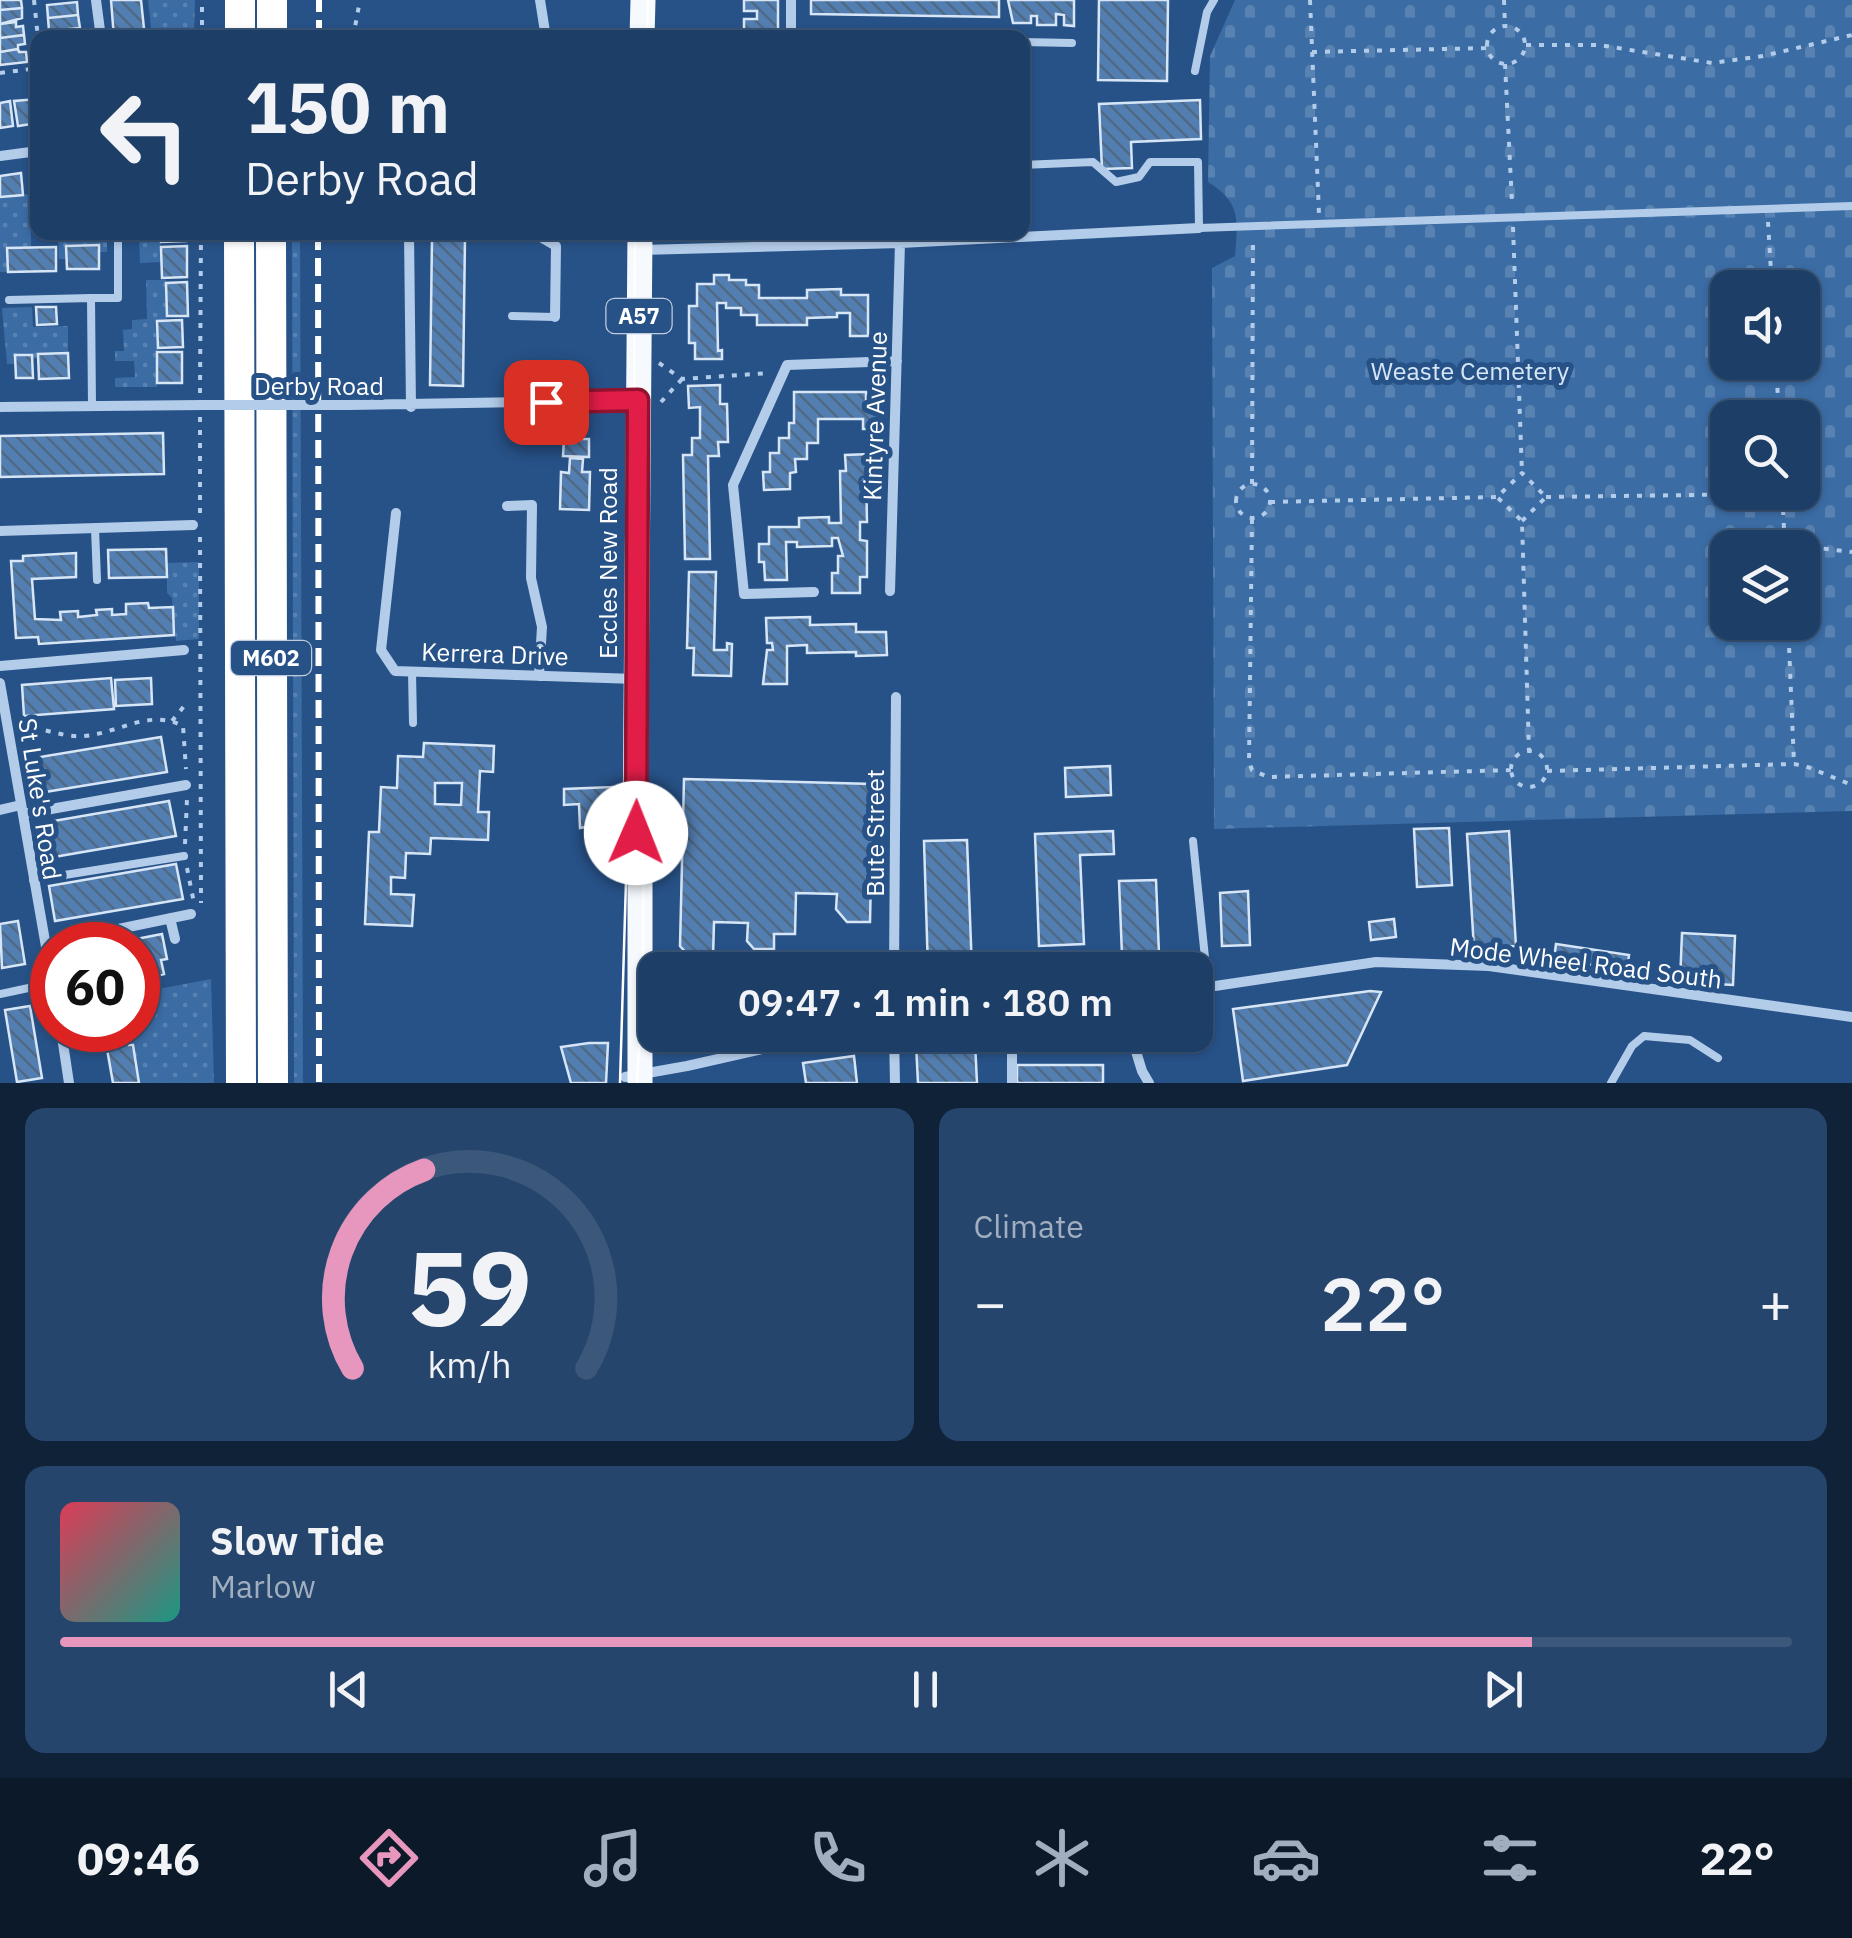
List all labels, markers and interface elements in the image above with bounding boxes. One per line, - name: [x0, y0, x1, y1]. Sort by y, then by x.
- text: 150 m: [245, 61, 450, 152]
- icon: left: [80, 70, 210, 200]
- text: Derby Road: [245, 149, 479, 207]
- map controls: [1710, 270, 1820, 640]
- button: sound: [1710, 270, 1820, 380]
- road number: A57: [606, 299, 672, 333]
- street label: Kintyre Avenue: [855, 331, 894, 501]
- park label: Weaste Cemetery: [1371, 354, 1570, 387]
- pin: [504, 360, 589, 445]
- street label: Derby Road: [254, 369, 384, 402]
- icon: arrive: [519, 375, 574, 430]
- button: search: [1710, 400, 1820, 510]
- street label: Eccles New Road: [591, 467, 624, 659]
- button: layers: [1710, 530, 1820, 640]
- street label: Kerrera Drive: [421, 634, 569, 673]
- road number: M602: [231, 641, 311, 675]
- street label: St Luke's Road: [11, 716, 70, 882]
- street label: Bute Street: [858, 769, 891, 897]
- position arrow: [584, 781, 688, 885]
- speed limit sign: 60: [30, 922, 160, 1052]
- street label: Mode Wheel Road South: [1448, 929, 1724, 996]
- text: 09:47 · 1 min · 180 m: [738, 977, 1113, 1026]
- text: Climate: [974, 1205, 1084, 1247]
- text: 59: [407, 1219, 532, 1355]
- text: 22°: [1320, 1254, 1445, 1352]
- text: −: [974, 1267, 1007, 1338]
- text: +: [1759, 1267, 1792, 1338]
- text: km/h: [427, 1341, 511, 1388]
- text: Slow Tide: [210, 1516, 385, 1565]
- text: Marlow: [210, 1565, 316, 1607]
- icon: previous: [321, 1662, 376, 1717]
- icon: pause: [898, 1662, 953, 1717]
- icon: next: [1476, 1662, 1531, 1717]
- icon: directions: [354, 1823, 424, 1893]
- icon: music: [578, 1823, 648, 1893]
- icon: phone: [803, 1823, 873, 1893]
- icon: climate: [1027, 1823, 1097, 1893]
- icon: car: [1251, 1823, 1321, 1893]
- icon: filters: [1475, 1823, 1545, 1893]
- text: 09:46: [77, 1829, 200, 1887]
- text: 22°: [1700, 1829, 1775, 1887]

